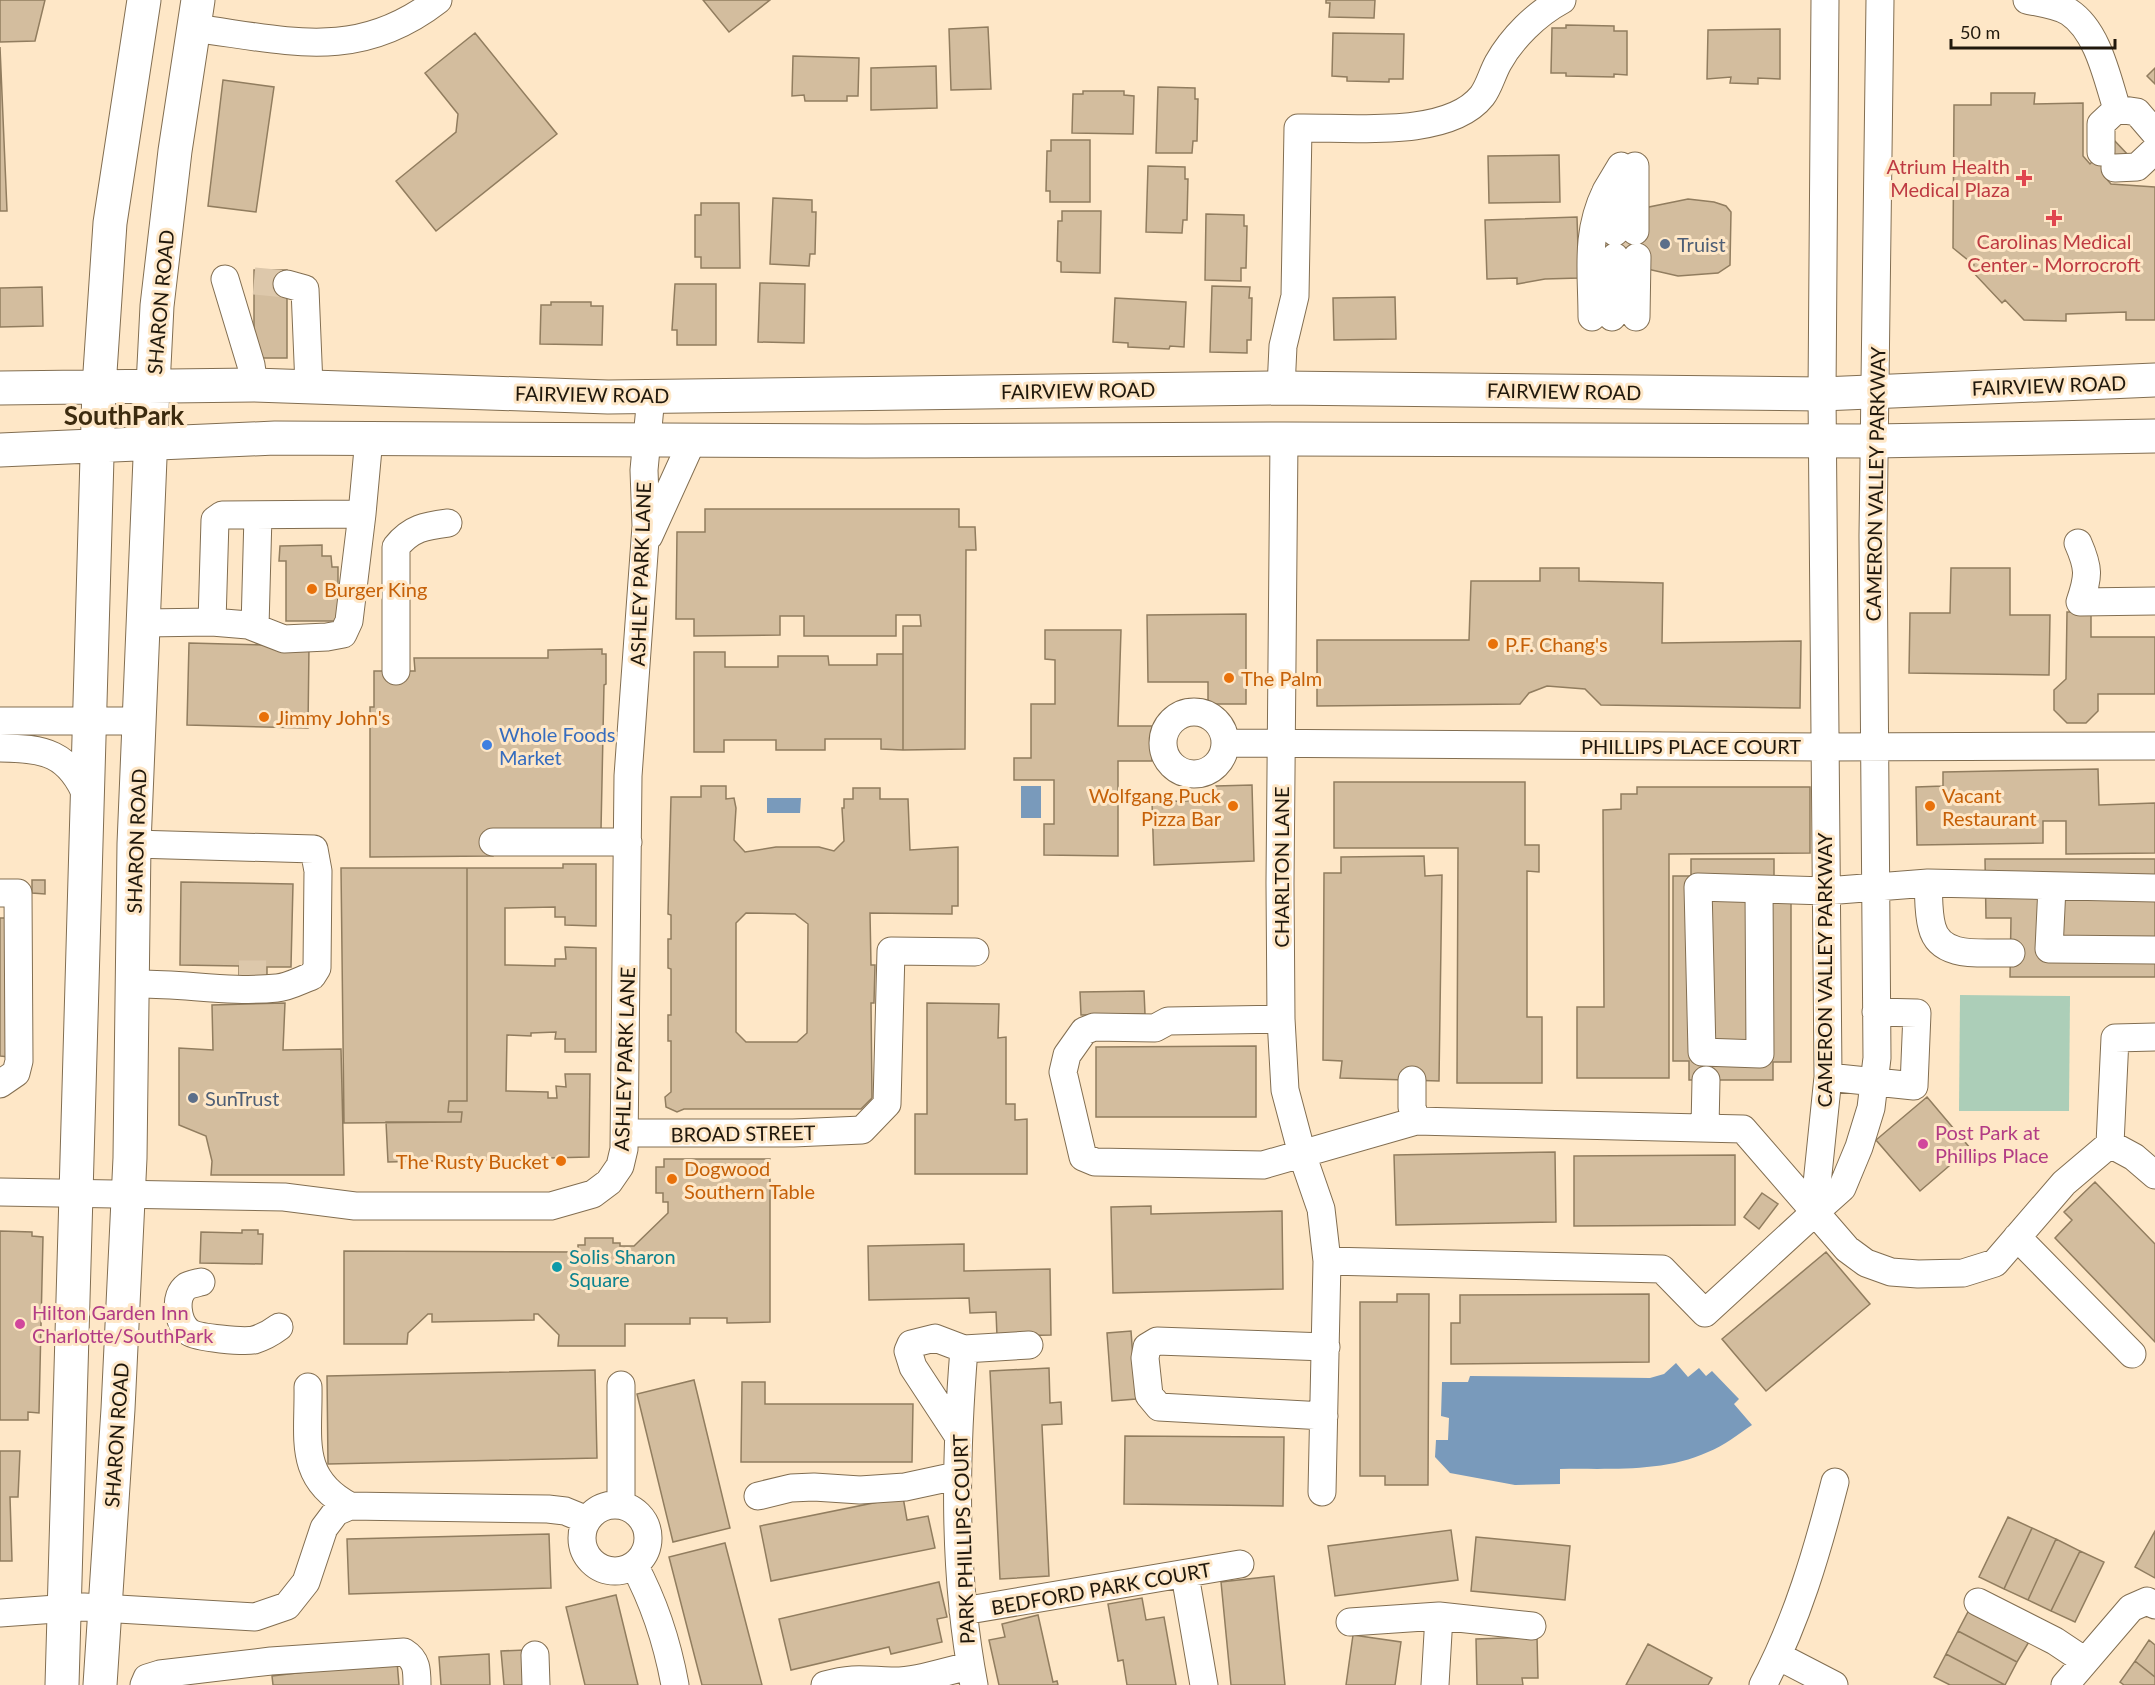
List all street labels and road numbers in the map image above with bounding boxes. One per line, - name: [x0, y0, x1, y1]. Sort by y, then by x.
- street label: SHARON ROAD: [142, 229, 178, 375]
- street label: CAMERON VALLEY PARKWAY: [1861, 346, 1889, 622]
- street label: FAIRVIEW ROAD: [1971, 370, 2127, 400]
- street label: FAIRVIEW ROAD: [1001, 377, 1155, 403]
- street label: FAIRVIEW ROAD: [1487, 378, 1641, 404]
- street label: FAIRVIEW ROAD: [515, 381, 669, 407]
- street label: ASHLEY PARK LANE: [625, 481, 655, 667]
- street label: PHILLIPS PLACE COURT: [1581, 734, 1801, 758]
- street label: SHARON ROAD: [121, 768, 151, 914]
- street label: CHARLTON LANE: [1269, 786, 1293, 948]
- street label: CAMERON VALLEY PARKWAY: [1812, 832, 1836, 1107]
- street label: ASHLEY PARK LANE: [609, 966, 639, 1152]
- street label: BROAD STREET: [670, 1120, 816, 1146]
- street label: SHARON ROAD: [99, 1362, 133, 1508]
- street label: PARK PHILLIPS COURT: [947, 1433, 979, 1644]
- street label: BEDFORD PARK COURT: [989, 1557, 1213, 1619]

